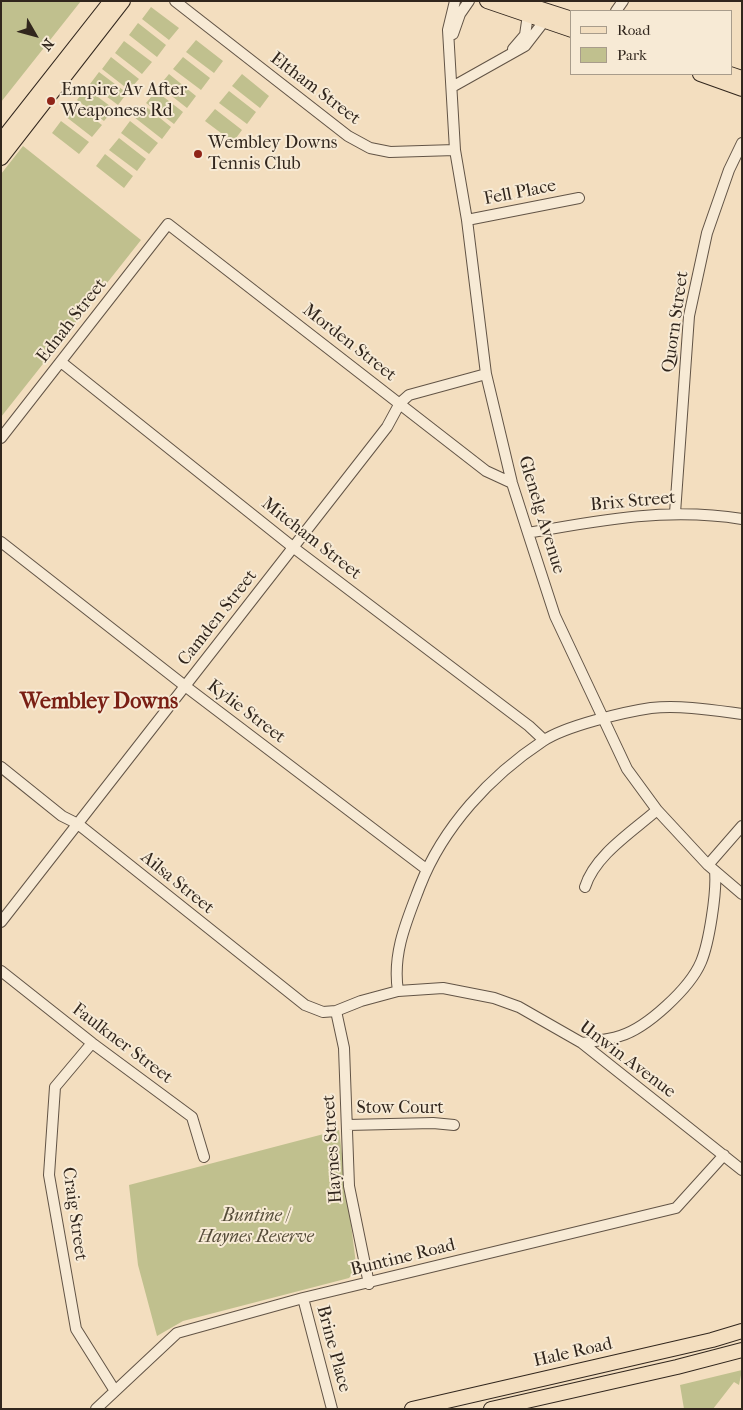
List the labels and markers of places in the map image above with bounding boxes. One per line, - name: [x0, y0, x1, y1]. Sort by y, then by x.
- place label: Empire Av After Weaponess Rd: [61, 80, 187, 122]
- marker: Empire Av After Weaponess Rd: [45, 95, 57, 107]
- place label: Wembley Downs Tennis Club: [208, 133, 337, 176]
- marker: Wembley Downs Tennis Club: [192, 148, 204, 160]

